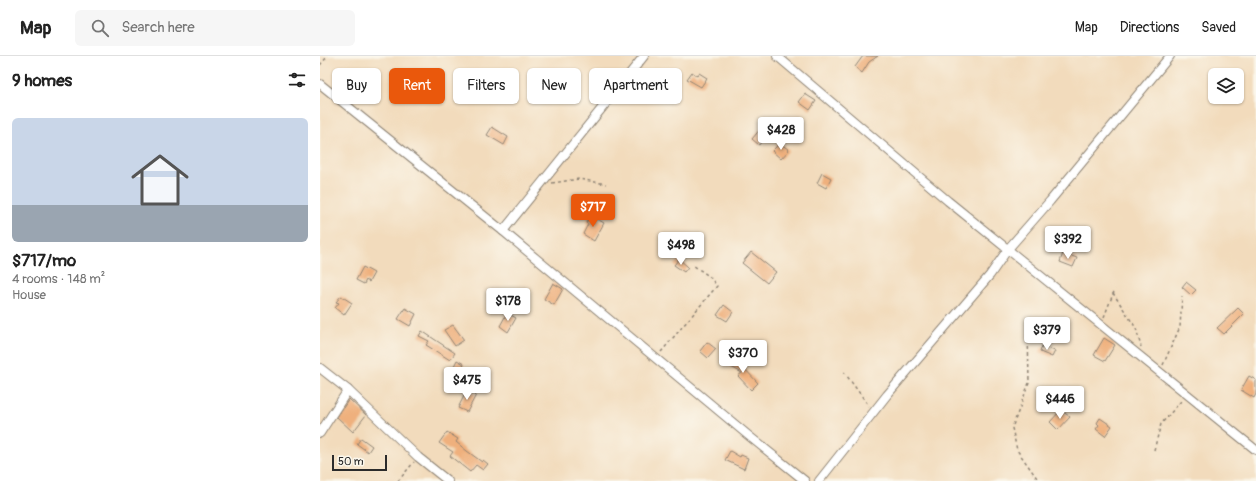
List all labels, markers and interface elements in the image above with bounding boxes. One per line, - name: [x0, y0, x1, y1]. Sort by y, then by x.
- search box: [75, 10, 355, 46]
- text: Map: [20, 16, 51, 40]
- icon: search: [89, 17, 111, 39]
- text: Search here: [121, 18, 195, 37]
- text: Map: [1075, 19, 1098, 36]
- text: Directions: [1120, 19, 1179, 36]
- text: Saved: [1201, 19, 1236, 36]
- chip: Buy: [332, 68, 381, 104]
- chip: Rent: [389, 68, 445, 104]
- chip: Filters: [453, 68, 519, 104]
- chip: New: [527, 68, 581, 104]
- chip: Apartment: [589, 68, 682, 104]
- map controls: [1208, 68, 1244, 104]
- button: layers: [1208, 68, 1244, 104]
- icon: filters: [286, 69, 308, 91]
- text: 9 homes: [12, 70, 72, 91]
- pin: $428: [757, 117, 805, 151]
- text: $428: [767, 122, 795, 138]
- icon: home: [124, 144, 196, 216]
- pin: $717: [569, 194, 617, 228]
- text: $717: [580, 199, 606, 215]
- pin: $392: [1044, 226, 1092, 260]
- text: $392: [1054, 231, 1082, 247]
- pin: $498: [657, 232, 705, 266]
- text: $498: [667, 237, 695, 253]
- text: $717/mo: [12, 250, 76, 271]
- text: 4 rooms · 148 m²: [12, 271, 105, 287]
- text: House: [12, 287, 46, 303]
- pin: $178: [484, 288, 532, 322]
- text: $178: [495, 293, 521, 309]
- pin: $379: [1023, 317, 1071, 351]
- text: $379: [1033, 322, 1061, 338]
- pin: $370: [719, 340, 767, 374]
- text: $370: [728, 345, 758, 361]
- pin: $475: [443, 367, 491, 401]
- text: $475: [453, 372, 481, 388]
- pin: $446: [1036, 386, 1084, 420]
- text: $446: [1045, 391, 1075, 407]
- scale bar: [332, 453, 387, 472]
- text: 50 m: [338, 455, 364, 468]

